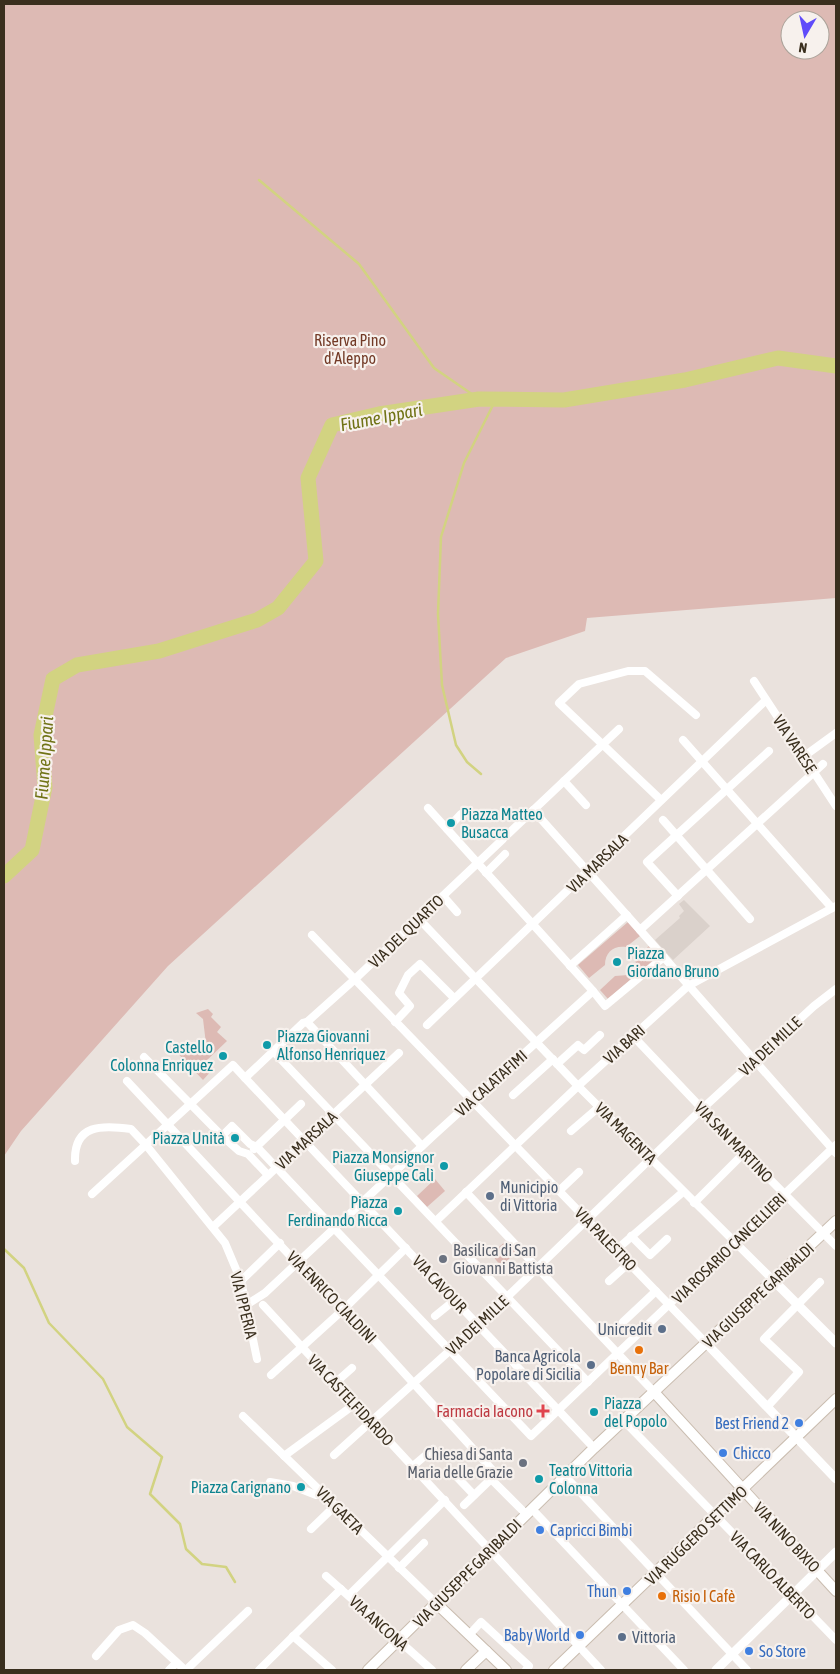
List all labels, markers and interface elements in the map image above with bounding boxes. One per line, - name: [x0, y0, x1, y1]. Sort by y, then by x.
- north arrow: [780, 10, 830, 60]
- text: N: [798, 39, 808, 56]
- park label: Riserva Pino d'Aleppo: [314, 331, 386, 368]
- water label: Fiume Ippari: [338, 399, 424, 435]
- street label: VIA VARESE: [770, 712, 821, 777]
- water label: Fiume Ippari: [31, 716, 57, 800]
- place label: Piazza Matteo Busacca: [461, 805, 543, 841]
- marker: Piazza Matteo Busacca: [445, 817, 457, 829]
- street label: VIA MARSALA: [563, 830, 631, 896]
- street label: VIA DEL QUARTO: [365, 891, 447, 971]
- place label: Piazza Giordano Bruno: [627, 944, 719, 980]
- marker: Piazza Giordano Bruno: [611, 956, 623, 968]
- street label: VIA DEI MILLE: [735, 1013, 805, 1079]
- street label: VIA BARI: [600, 1021, 648, 1067]
- place label: Piazza Giovanni Alfonso Henriquez: [277, 1027, 385, 1064]
- place label: Castello Colonna Enriquez: [110, 1038, 213, 1075]
- marker: Piazza Giovanni Alfonso Henriquez: [261, 1039, 273, 1051]
- street label: VIA CALATAFIMI: [452, 1046, 530, 1120]
- marker: Castello Colonna Enriquez: [217, 1050, 229, 1062]
- street label: VIA SAN MARTINO: [691, 1098, 777, 1186]
- street label: VIA MAGENTA: [592, 1099, 661, 1168]
- street label: VIA MARSALA: [272, 1107, 340, 1173]
- place label: Piazza Unità: [152, 1129, 225, 1147]
- marker: Piazza Unità: [229, 1132, 241, 1144]
- place label: Piazza Monsignor Giuseppe Calì: [332, 1148, 434, 1185]
- marker: Piazza Monsignor Giuseppe Calì: [438, 1160, 450, 1172]
- place label: Municipio di Vittoria: [500, 1178, 558, 1214]
- street label: VIA ROSARIO CANCELLIERI: [668, 1189, 790, 1307]
- marker: Municipio di Vittoria: [484, 1190, 496, 1202]
- place label: Piazza Ferdinando Ricca: [287, 1193, 388, 1229]
- street label: VIA PALESTRO: [571, 1204, 641, 1274]
- marker: Piazza Ferdinando Ricca: [392, 1205, 404, 1217]
- street label: VIA GIUSEPPE GARIBALDI: [699, 1239, 817, 1351]
- place label: Basilica di San Giovanni Battista: [453, 1241, 553, 1277]
- street label: VIA ENRICO CIALDINI: [284, 1247, 380, 1347]
- street label: VIA CAVOUR: [409, 1252, 471, 1316]
- marker: Basilica di San Giovanni Battista: [437, 1253, 449, 1265]
- street label: VIA IPPERIA: [227, 1270, 261, 1341]
- street label: VIA DEI MILLE: [442, 1292, 512, 1358]
- place label: Unicredit: [597, 1320, 652, 1338]
- marker: Unicredit: [656, 1323, 668, 1335]
- marker: Benny Bar: [633, 1344, 645, 1356]
- place label: Banca Agricola Popolare di Sicilia: [476, 1347, 581, 1384]
- street label: VIA CASTELFIDARDO: [304, 1351, 398, 1449]
- marker: Banca Agricola Popolare di Sicilia: [585, 1359, 597, 1371]
- place label: Benny Bar: [610, 1359, 669, 1378]
- place label: Piazza del Popolo: [604, 1394, 667, 1431]
- place label: Farmacia Iacono: [436, 1402, 533, 1420]
- marker: Farmacia Iacono: [537, 1405, 549, 1417]
- marker: Piazza del Popolo: [588, 1406, 600, 1418]
- place label: Best Friend 2: [715, 1414, 789, 1432]
- marker: Best Friend 2: [793, 1417, 805, 1429]
- place label: Chicco: [733, 1444, 771, 1462]
- place label: Chiesa di Santa Maria delle Grazie: [407, 1445, 513, 1481]
- marker: Chicco: [717, 1447, 729, 1459]
- marker: Chiesa di Santa Maria delle Grazie: [517, 1457, 529, 1469]
- place label: Teatro Vittoria Colonna: [549, 1461, 633, 1497]
- marker: Teatro Vittoria Colonna: [533, 1473, 545, 1485]
- place label: Piazza Carignano: [191, 1478, 291, 1497]
- marker: Piazza Carignano: [295, 1481, 307, 1493]
- street label: VIA RUGGERO SETTIMO: [641, 1482, 751, 1588]
- street label: VIA GAETA: [313, 1483, 367, 1537]
- street label: VIA NINO BIXIO: [750, 1498, 824, 1576]
- street label: VIA GIUSEPPE GARIBALDI: [409, 1515, 525, 1631]
- place label: Capricci Bimbi: [550, 1521, 632, 1540]
- marker: Capricci Bimbi: [534, 1524, 546, 1536]
- street label: VIA CARLO ALBERTO: [727, 1527, 819, 1623]
- place label: Thun: [587, 1582, 617, 1600]
- marker: Thun: [621, 1585, 633, 1597]
- place label: Risio I Cafè: [672, 1587, 735, 1605]
- marker: Risio I Cafè: [656, 1590, 668, 1602]
- street label: VIA ANCONA: [346, 1592, 412, 1654]
- place label: Baby World: [504, 1626, 570, 1645]
- place label: Vittoria: [632, 1628, 676, 1646]
- marker: Baby World: [574, 1629, 586, 1641]
- marker: Vittoria: [616, 1631, 628, 1643]
- place label: So Store: [759, 1642, 806, 1660]
- marker: So Store: [743, 1645, 755, 1657]

